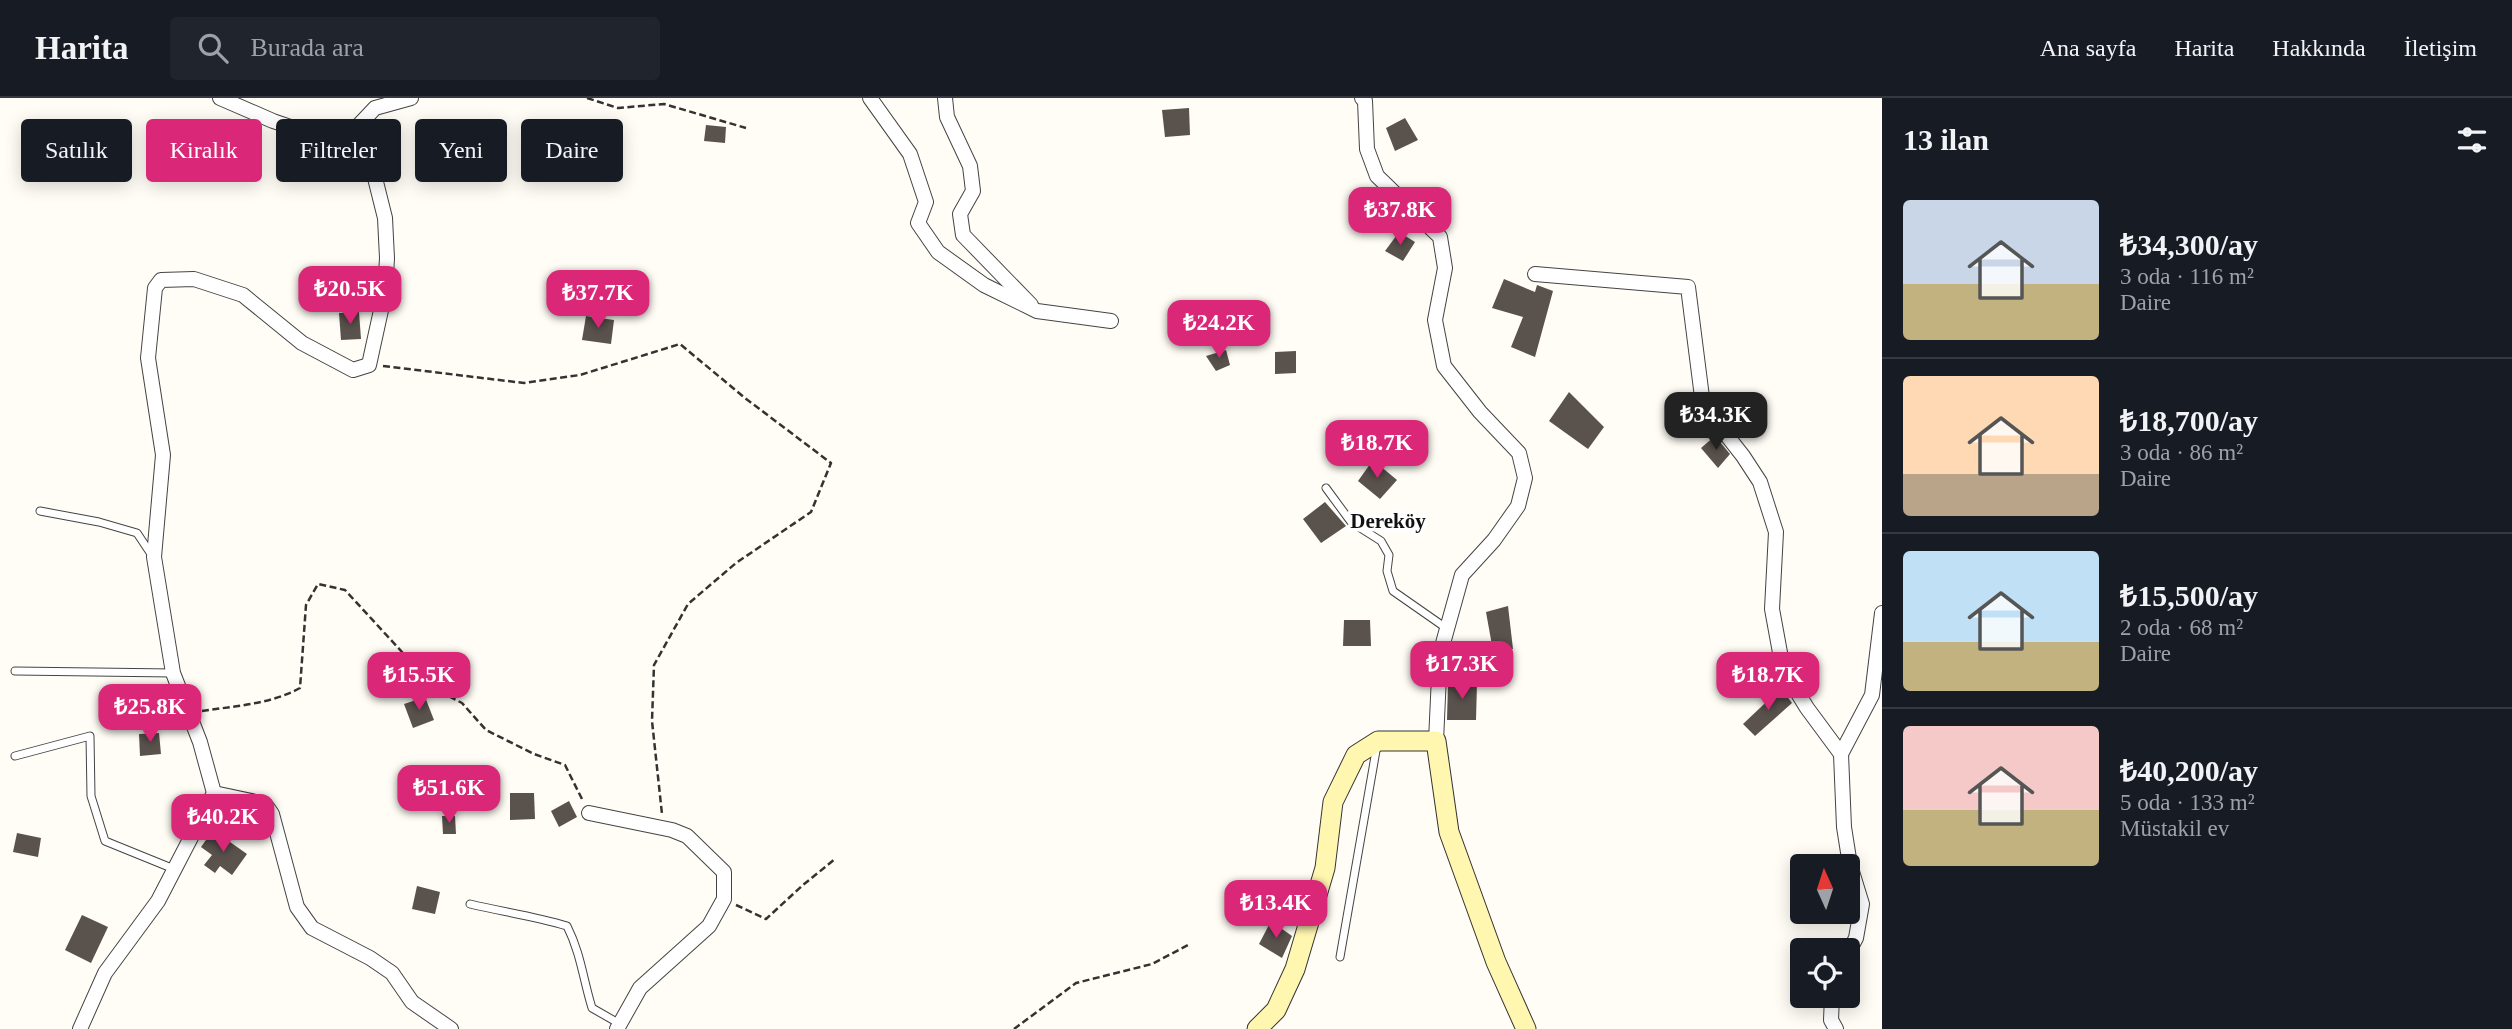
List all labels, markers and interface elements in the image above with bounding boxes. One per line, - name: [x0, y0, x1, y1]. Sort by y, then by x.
- search box: [170, 17, 660, 80]
- icon: search: [194, 29, 232, 67]
- text: Harita: [35, 30, 128, 66]
- text: Burada ara: [250, 33, 364, 62]
- text: Ana sayfa: [2040, 35, 2136, 61]
- text: Harita: [2174, 35, 2234, 61]
- text: Hakkında: [2272, 35, 2366, 61]
- text: İletişim: [2404, 35, 2477, 61]
- chip: Satılık: [21, 119, 132, 182]
- chip: Kiralık: [146, 119, 262, 182]
- chip: Filtreler: [276, 119, 401, 182]
- chip: Yeni: [415, 119, 507, 182]
- chip: Daire: [521, 119, 623, 182]
- icon: filters: [2453, 121, 2491, 159]
- text: 13 ilan: [1903, 123, 1989, 156]
- pin: ₺37.8K: [1343, 188, 1457, 247]
- text: ₺37.8K: [1364, 197, 1436, 222]
- icon: home: [1959, 228, 2043, 312]
- text: ₺34,300/ay: [2120, 228, 2258, 261]
- text: 3 oda · 116 m²: [2120, 264, 2254, 289]
- pin: ₺20.5K: [293, 266, 407, 326]
- pin: ₺37.7K: [541, 271, 655, 330]
- text: ₺20.5K: [314, 276, 386, 301]
- text: ₺37.7K: [562, 280, 634, 305]
- text: Daire: [2120, 290, 2171, 315]
- pin: ₺24.2K: [1162, 300, 1276, 360]
- text: ₺24.2K: [1183, 310, 1255, 335]
- pin: ₺34.3K: [1659, 392, 1773, 452]
- text: ₺34.3K: [1680, 402, 1752, 427]
- icon: home: [1959, 404, 2043, 488]
- text: ₺18,700/ay: [2120, 404, 2258, 437]
- pin: ₺18.7K: [1320, 420, 1434, 480]
- text: ₺18.7K: [1341, 430, 1413, 455]
- text: 3 oda · 86 m²: [2120, 440, 2243, 465]
- text: Daire: [2120, 466, 2171, 491]
- district label: Dereköy: [1350, 509, 1426, 533]
- icon: home: [1959, 579, 2043, 663]
- text: ₺15,500/ay: [2120, 579, 2258, 612]
- text: 2 oda · 68 m²: [2120, 615, 2243, 640]
- text: Daire: [2120, 641, 2171, 666]
- pin: ₺17.3K: [1405, 642, 1519, 701]
- text: ₺17.3K: [1426, 651, 1498, 676]
- pin: ₺15.5K: [362, 652, 476, 712]
- pin: ₺18.7K: [1711, 652, 1825, 712]
- text: ₺15.5K: [383, 662, 455, 687]
- text: ₺18.7K: [1732, 662, 1804, 687]
- pin: ₺25.8K: [93, 684, 207, 744]
- text: ₺25.8K: [114, 694, 186, 719]
- icon: home: [1959, 754, 2043, 838]
- text: ₺40,200/ay: [2120, 754, 2258, 787]
- pin: ₺51.6K: [392, 766, 506, 825]
- text: ₺51.6K: [413, 775, 485, 800]
- text: 5 oda · 133 m²: [2120, 790, 2255, 815]
- pin: ₺40.2K: [166, 794, 280, 854]
- text: ₺40.2K: [187, 804, 259, 829]
- text: Müstakil ev: [2120, 816, 2229, 841]
- north arrow: [1790, 854, 1860, 924]
- map controls: [1790, 854, 1860, 1008]
- pin: ₺13.4K: [1219, 880, 1333, 940]
- text: ₺13.4K: [1240, 890, 1312, 915]
- button: locate: [1790, 938, 1860, 1008]

